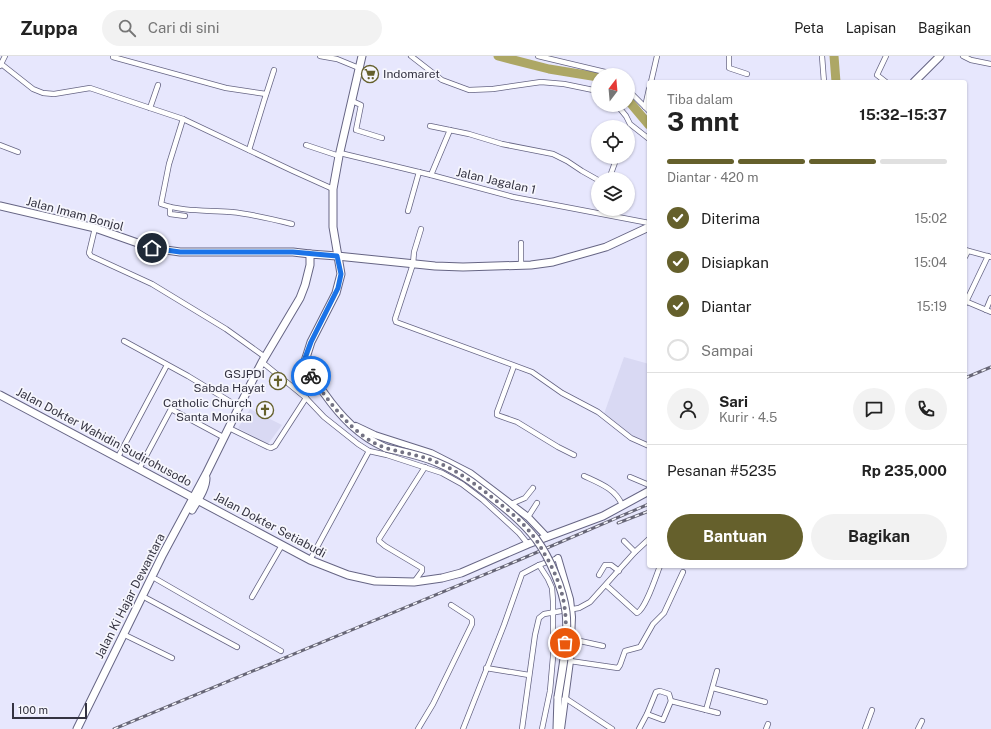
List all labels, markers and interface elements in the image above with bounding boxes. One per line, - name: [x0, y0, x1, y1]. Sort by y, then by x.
- search box: [102, 10, 382, 46]
- text: Zuppa: [20, 17, 78, 39]
- icon: search: [116, 17, 138, 39]
- text: Cari di sini: [148, 19, 219, 36]
- text: Peta: [794, 20, 824, 36]
- text: Lapisan: [846, 20, 896, 36]
- text: Bagikan: [918, 20, 971, 36]
- supermarket icon: Indomaret: [360, 64, 380, 84]
- place label: Indomaret: [383, 67, 440, 81]
- north arrow: [591, 68, 635, 112]
- map controls: [591, 68, 635, 216]
- text: Tiba dalam: [667, 92, 733, 107]
- text: 3 mnt: [667, 106, 739, 137]
- text: 15:32–15:37: [859, 106, 947, 123]
- button: locate: [591, 120, 635, 164]
- street label: Jalan Jagalan 1: [455, 165, 537, 197]
- text: Diantar · 420 m: [667, 170, 758, 185]
- button: layers: [591, 172, 635, 216]
- street label: Jalan Imam Bonjol: [25, 194, 126, 234]
- icon: check: [667, 207, 689, 229]
- text: Diterima: [701, 210, 760, 227]
- text: 15:02: [915, 211, 947, 226]
- pin: [135, 231, 169, 265]
- icon: home: [141, 237, 163, 259]
- icon: check: [667, 251, 689, 273]
- text: Disiapkan: [701, 254, 769, 271]
- text: 15:04: [914, 255, 947, 270]
- icon: check: [667, 295, 689, 317]
- text: Diantar: [701, 298, 752, 315]
- text: 15:19: [917, 299, 947, 314]
- text: Sampai: [701, 342, 753, 359]
- courier: [291, 356, 331, 396]
- icon: bike: [300, 365, 322, 387]
- place label: GSJPDI Sabda Hayat: [194, 367, 265, 395]
- church icon: GSJPDI Sabda Hayat: [268, 371, 288, 391]
- street label: Jalan Dokter Wahidin Sudirohusodo: [14, 385, 194, 489]
- button: person: [667, 388, 709, 430]
- button: chat: [853, 388, 895, 430]
- button: phone: [905, 388, 947, 430]
- text: Sari: [719, 393, 748, 410]
- place label: Catholic Church Santa Monika: [163, 396, 252, 424]
- church icon: Catholic Church Santa Monika: [255, 400, 275, 420]
- text: Kurir · 4.5: [719, 410, 777, 425]
- text: Pesanan #5235: [667, 462, 777, 479]
- text: Rp 235,000: [861, 462, 947, 479]
- street label: Jalan Dokter Setiabudi: [211, 489, 329, 561]
- button: Bantuan: [667, 514, 803, 560]
- button: Bagikan: [811, 514, 947, 560]
- street label: Jalan Ki Hajar Dewantara: [92, 531, 168, 661]
- pin: [548, 626, 582, 660]
- icon: bag: [554, 632, 576, 654]
- scale bar: [12, 701, 87, 720]
- text: 100 m: [18, 704, 48, 716]

